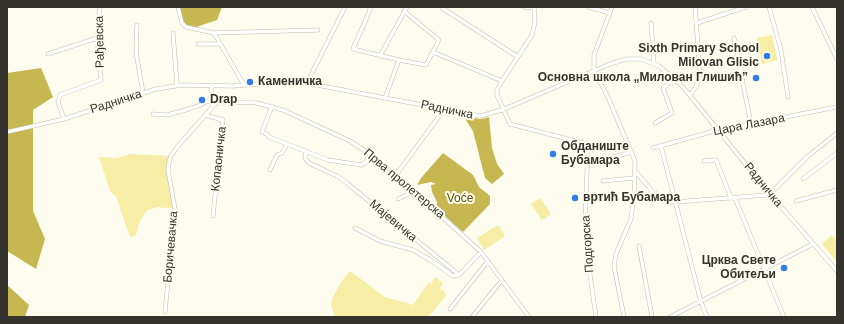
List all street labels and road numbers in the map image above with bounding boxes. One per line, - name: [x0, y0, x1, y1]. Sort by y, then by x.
- street label: Рађевска: [92, 16, 108, 68]
- street label: Радничка: [89, 87, 143, 117]
- street label: Радничка: [420, 97, 474, 123]
- street label: Цара Лазара: [712, 111, 786, 139]
- street label: Копаоничка: [208, 126, 230, 192]
- street label: Прва пролетерска: [361, 146, 447, 222]
- street label: Радничка: [741, 160, 785, 210]
- street label: Мајевичка: [366, 197, 420, 245]
- street label: Боричевачка: [161, 211, 181, 283]
- street label: Подгорска: [579, 215, 597, 273]

